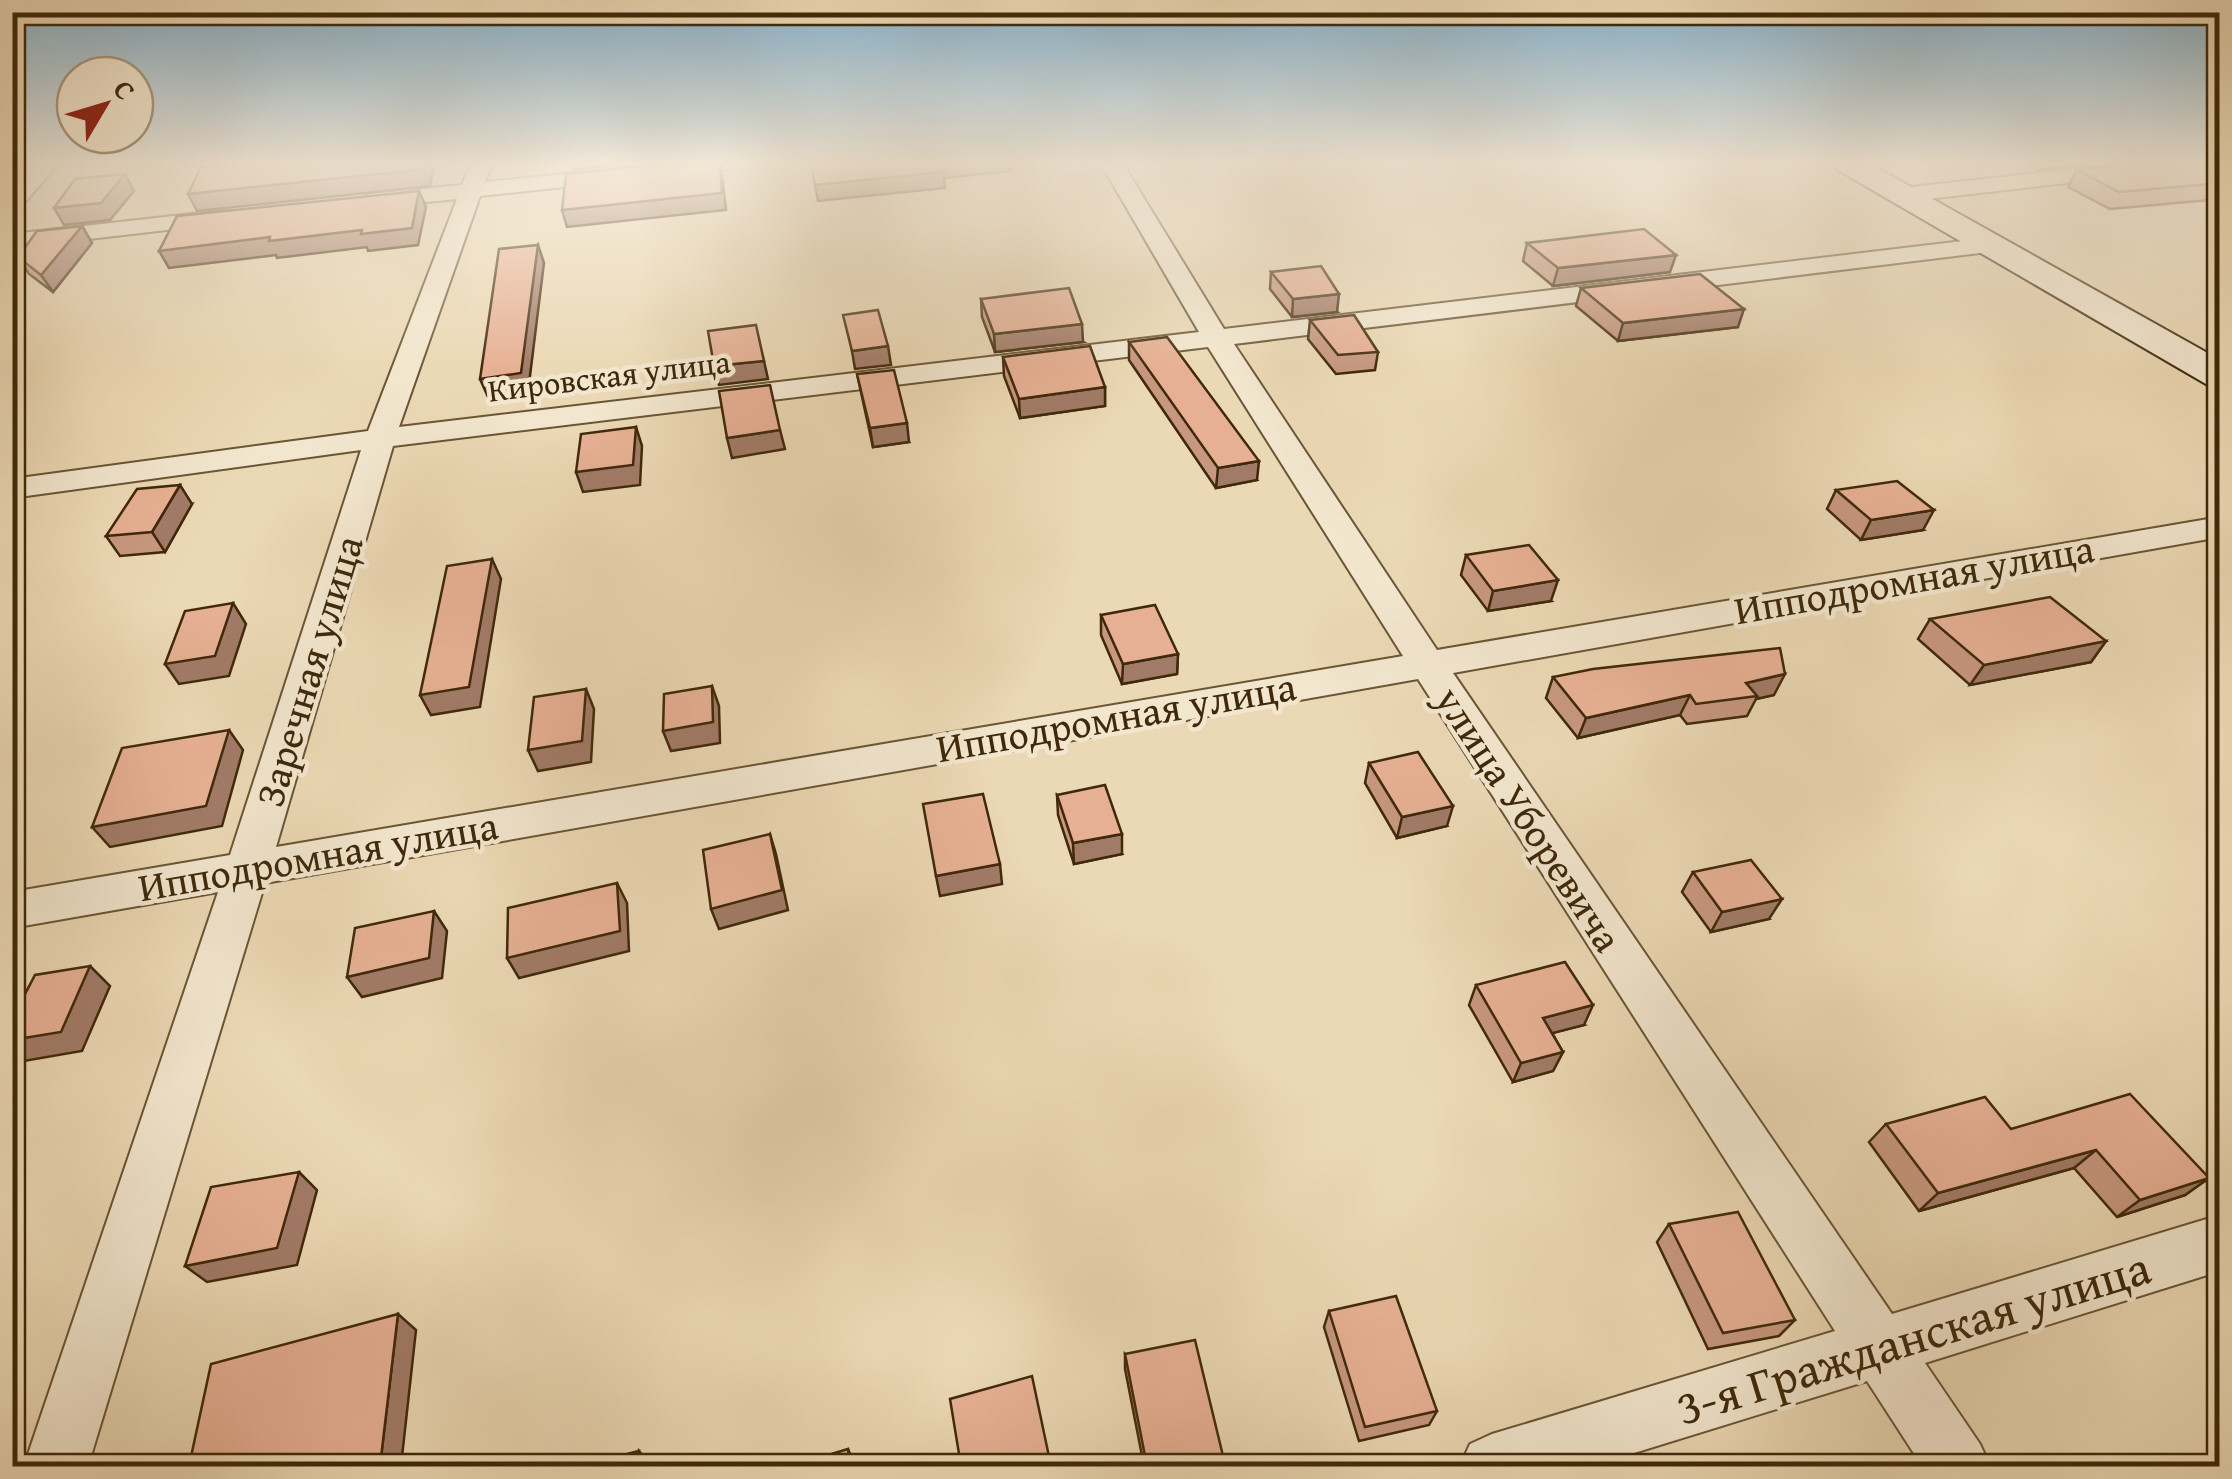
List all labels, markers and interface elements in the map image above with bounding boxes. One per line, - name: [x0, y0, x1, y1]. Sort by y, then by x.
- north arrow: [55, 55, 155, 155]
- text: С: [104, 70, 146, 108]
- street label: Кировская улица: [485, 337, 733, 414]
- street label: Ипподромная улица: [1730, 518, 2098, 639]
- street label: Заречная улица: [239, 528, 378, 814]
- street label: Ипподромная улица: [932, 656, 1300, 777]
- street label: улица Уборевича: [1421, 673, 1638, 963]
- street label: Ипподромная улица: [134, 795, 502, 916]
- street label: 3-я Гражданская улица: [1667, 1231, 2159, 1442]

